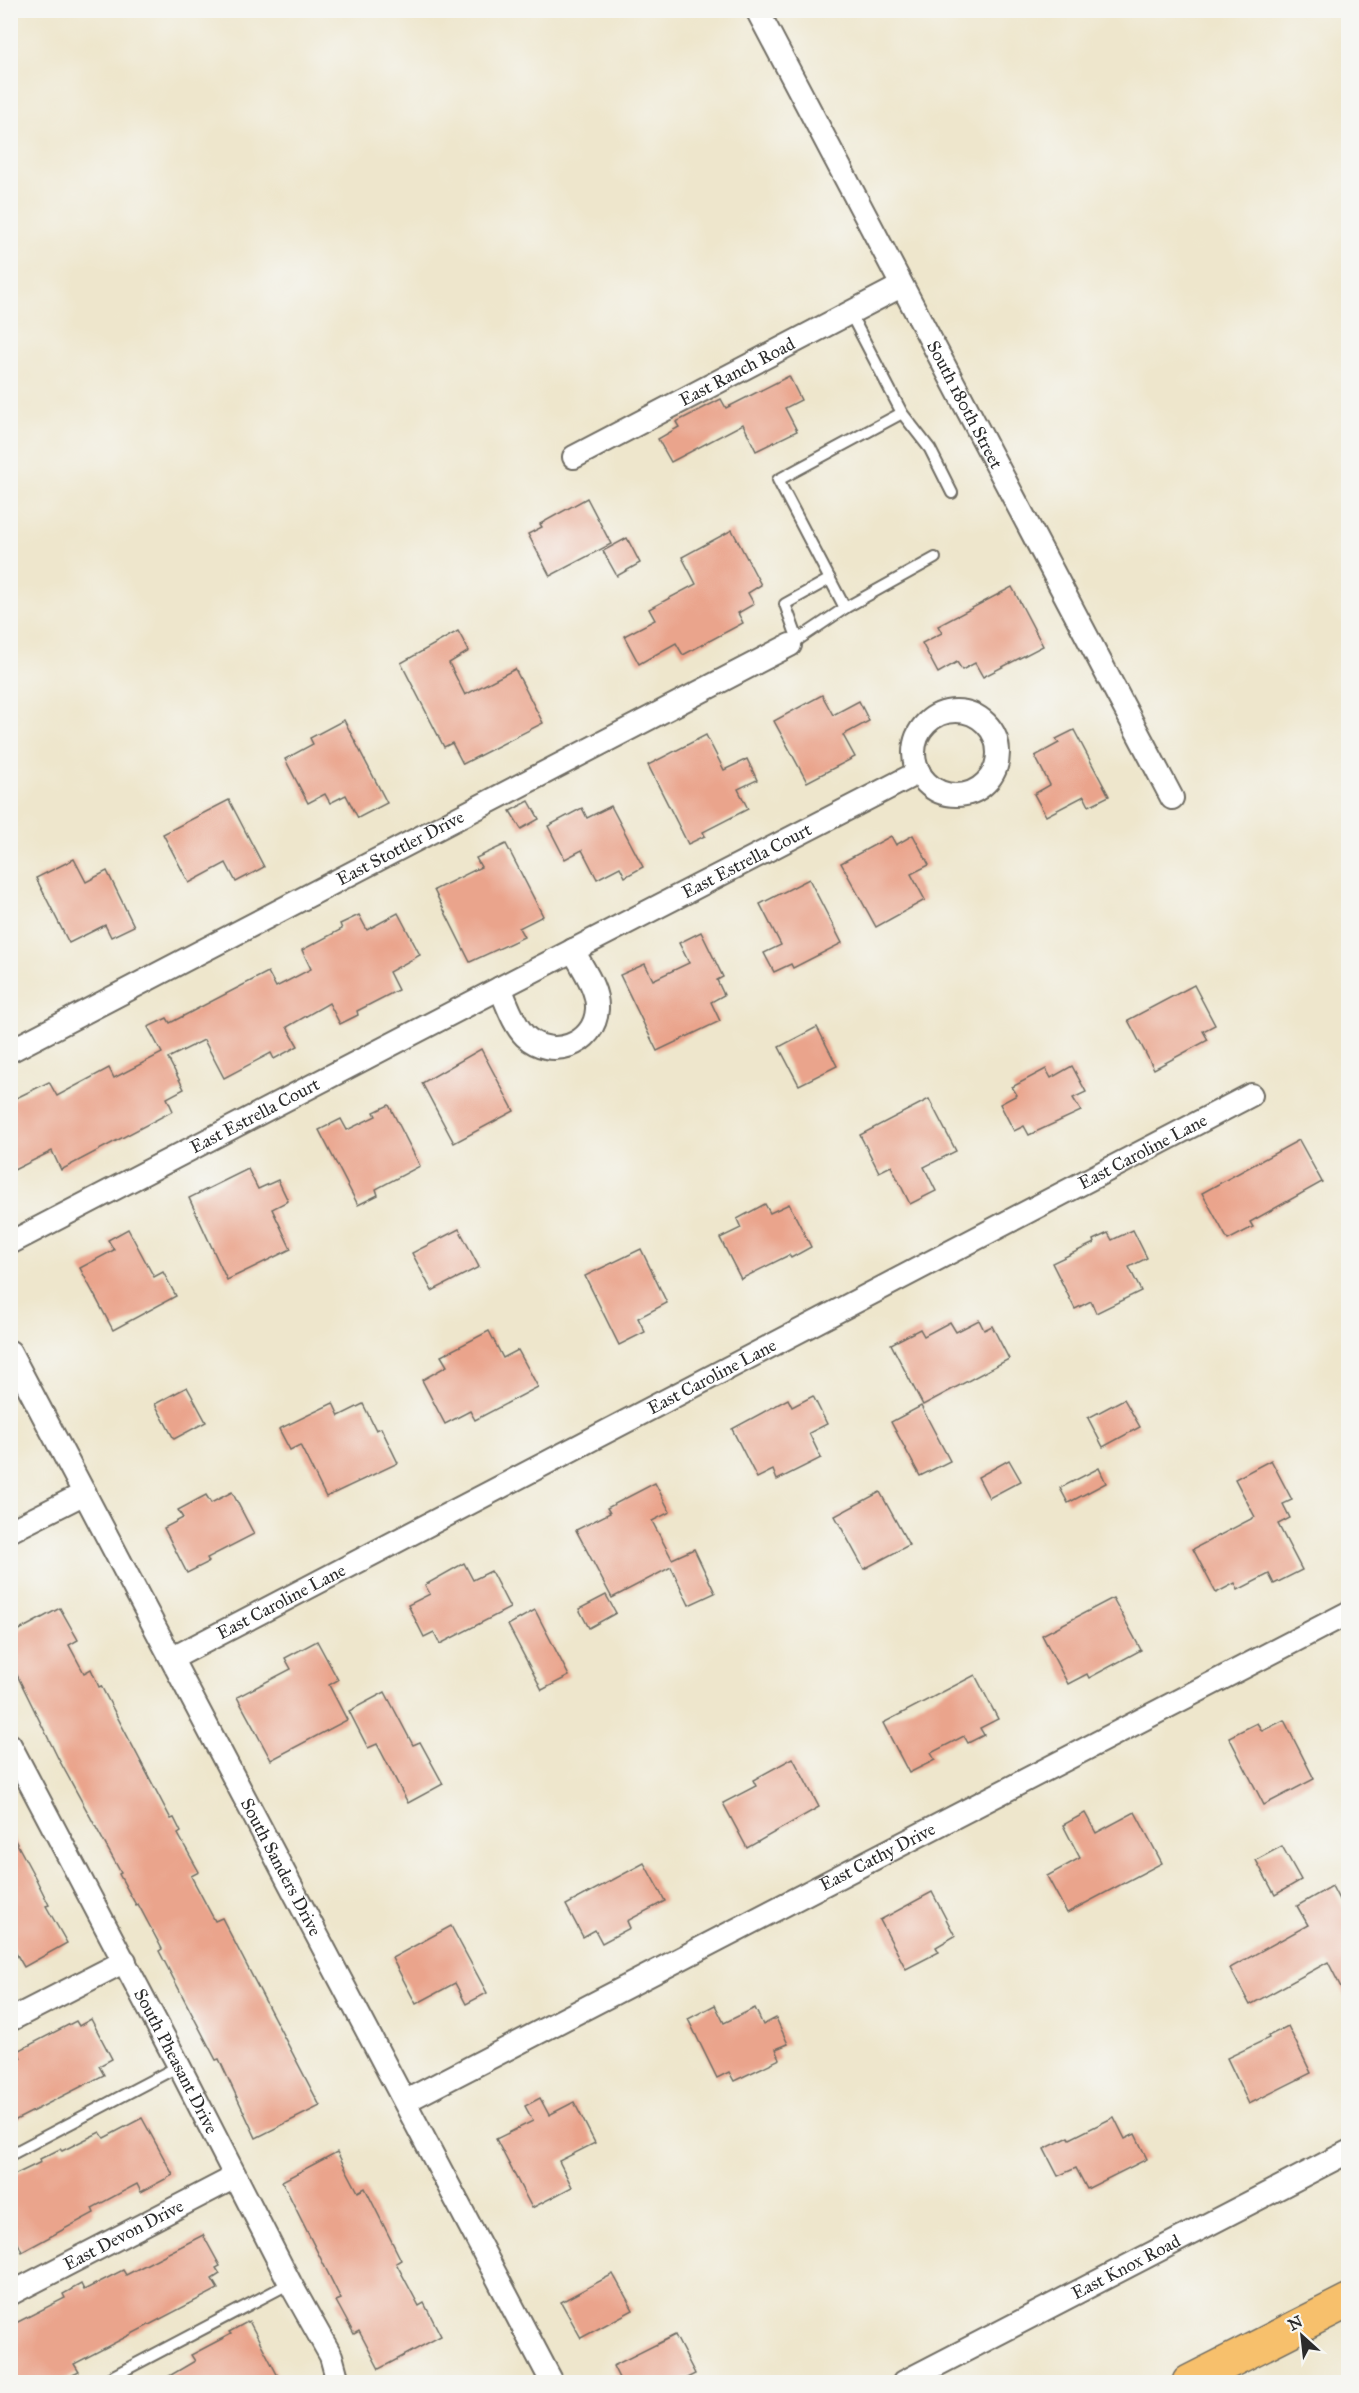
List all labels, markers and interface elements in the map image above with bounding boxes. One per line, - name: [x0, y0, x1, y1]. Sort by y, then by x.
- street label: East Ranch Road: [676, 332, 799, 411]
- street label: South 180th Street: [922, 337, 1008, 473]
- street label: East Stottler Drive: [333, 806, 468, 890]
- street label: East Estrella Court: [678, 818, 816, 903]
- street label: East Estrella Court: [186, 1073, 324, 1158]
- street label: East Caroline Lane: [1075, 1109, 1211, 1194]
- street label: East Caroline Lane: [644, 1334, 780, 1419]
- street label: East Caroline Lane: [213, 1559, 349, 1644]
- street label: South Sanders Drive: [236, 1794, 326, 1940]
- street label: East Cathy Drive: [816, 1818, 939, 1896]
- street label: South Pheasant Drive: [129, 1985, 223, 2137]
- street label: East Devon Drive: [60, 2195, 187, 2275]
- street label: East Knox Road: [1068, 2230, 1184, 2304]
- north arrow: [1272, 2306, 1332, 2366]
- text: N: [1285, 2311, 1306, 2335]

